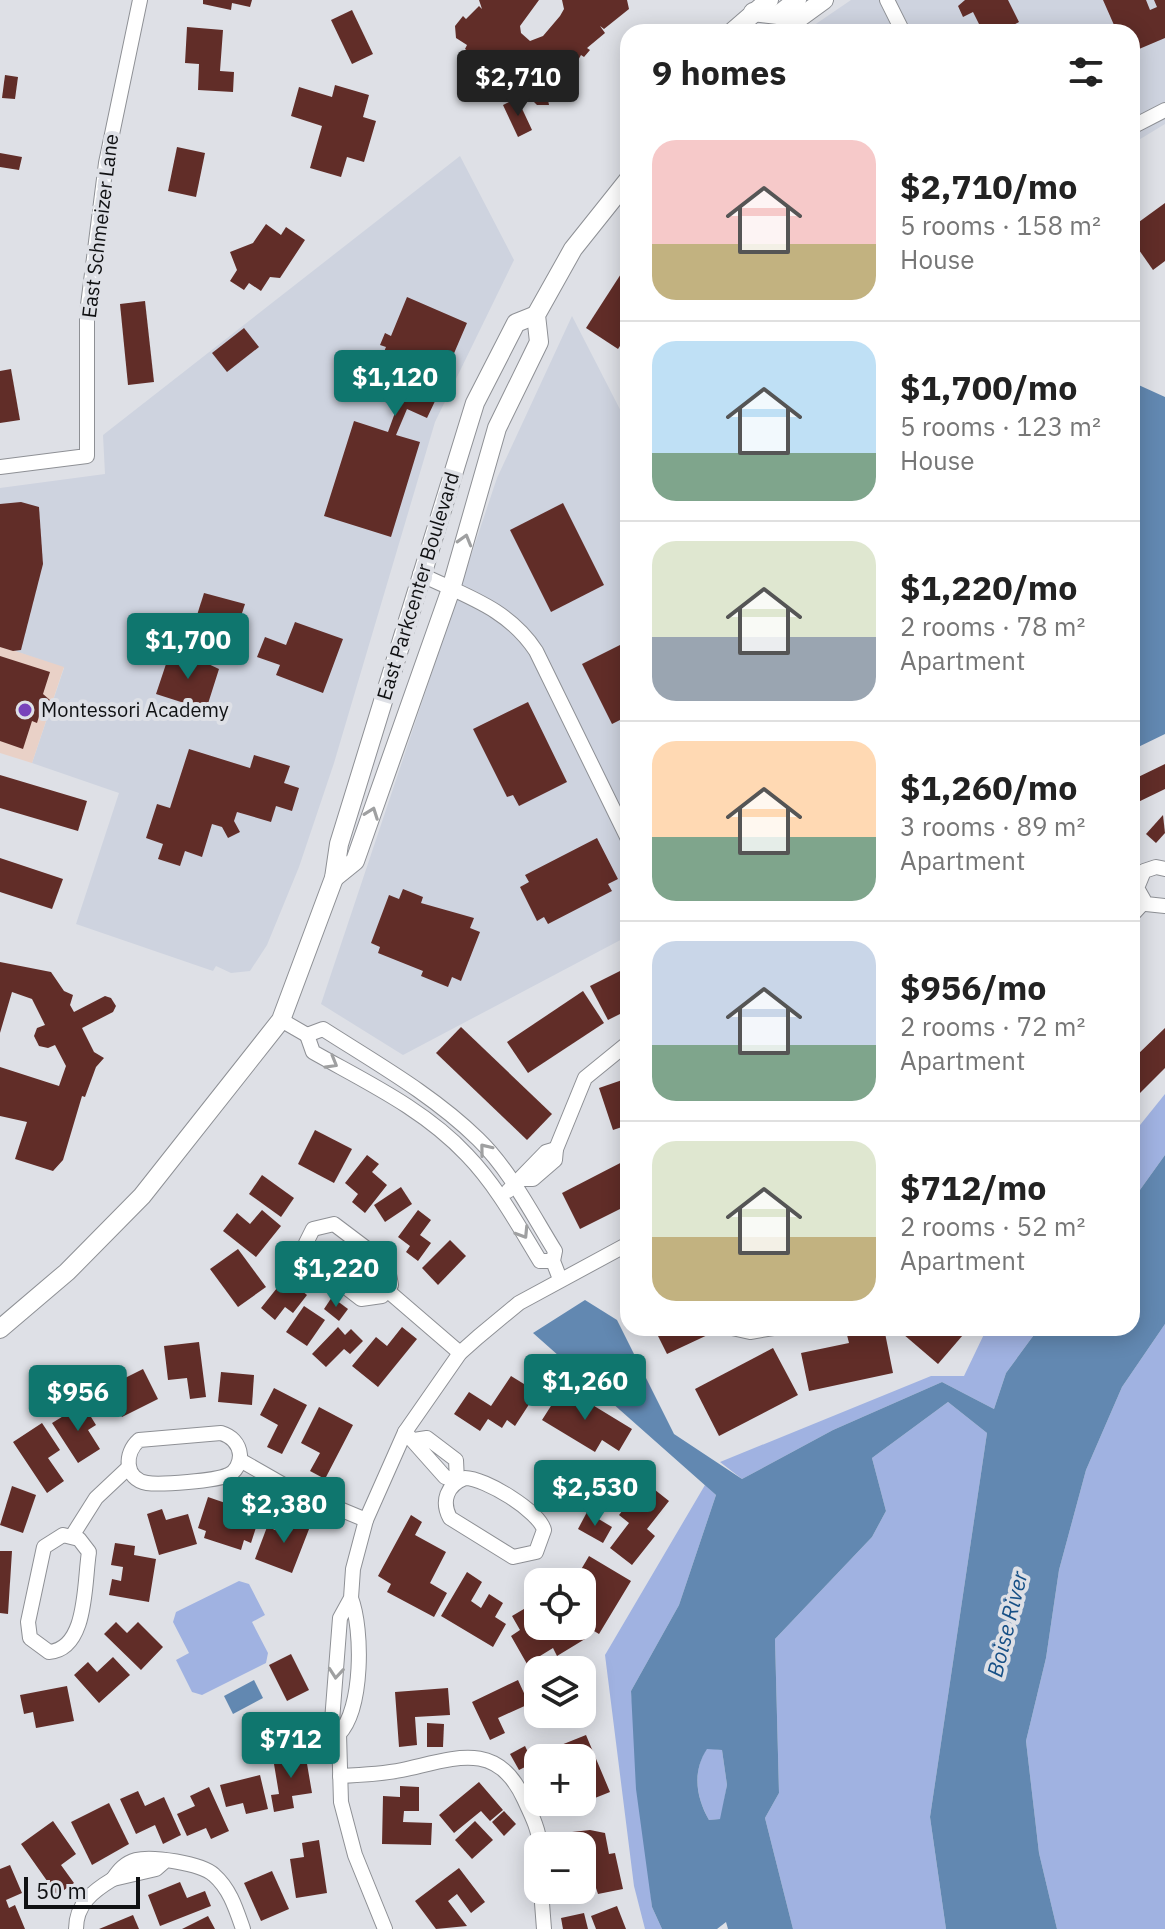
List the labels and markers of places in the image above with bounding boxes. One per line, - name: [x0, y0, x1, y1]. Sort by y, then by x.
- pin: $2,710: [453, 50, 583, 118]
- pin: $1,120: [330, 350, 460, 418]
- pin: $1,700: [123, 613, 253, 681]
- place label: Montessori Academy: [41, 696, 229, 723]
- marker: Montessori Academy: [16, 701, 34, 719]
- pin: $1,220: [271, 1241, 401, 1309]
- pin: $1,260: [520, 1354, 650, 1422]
- pin: $956: [31, 1365, 125, 1433]
- pin: $2,530: [530, 1460, 660, 1528]
- pin: $2,380: [219, 1477, 349, 1545]
- pin: $712: [244, 1712, 338, 1780]

